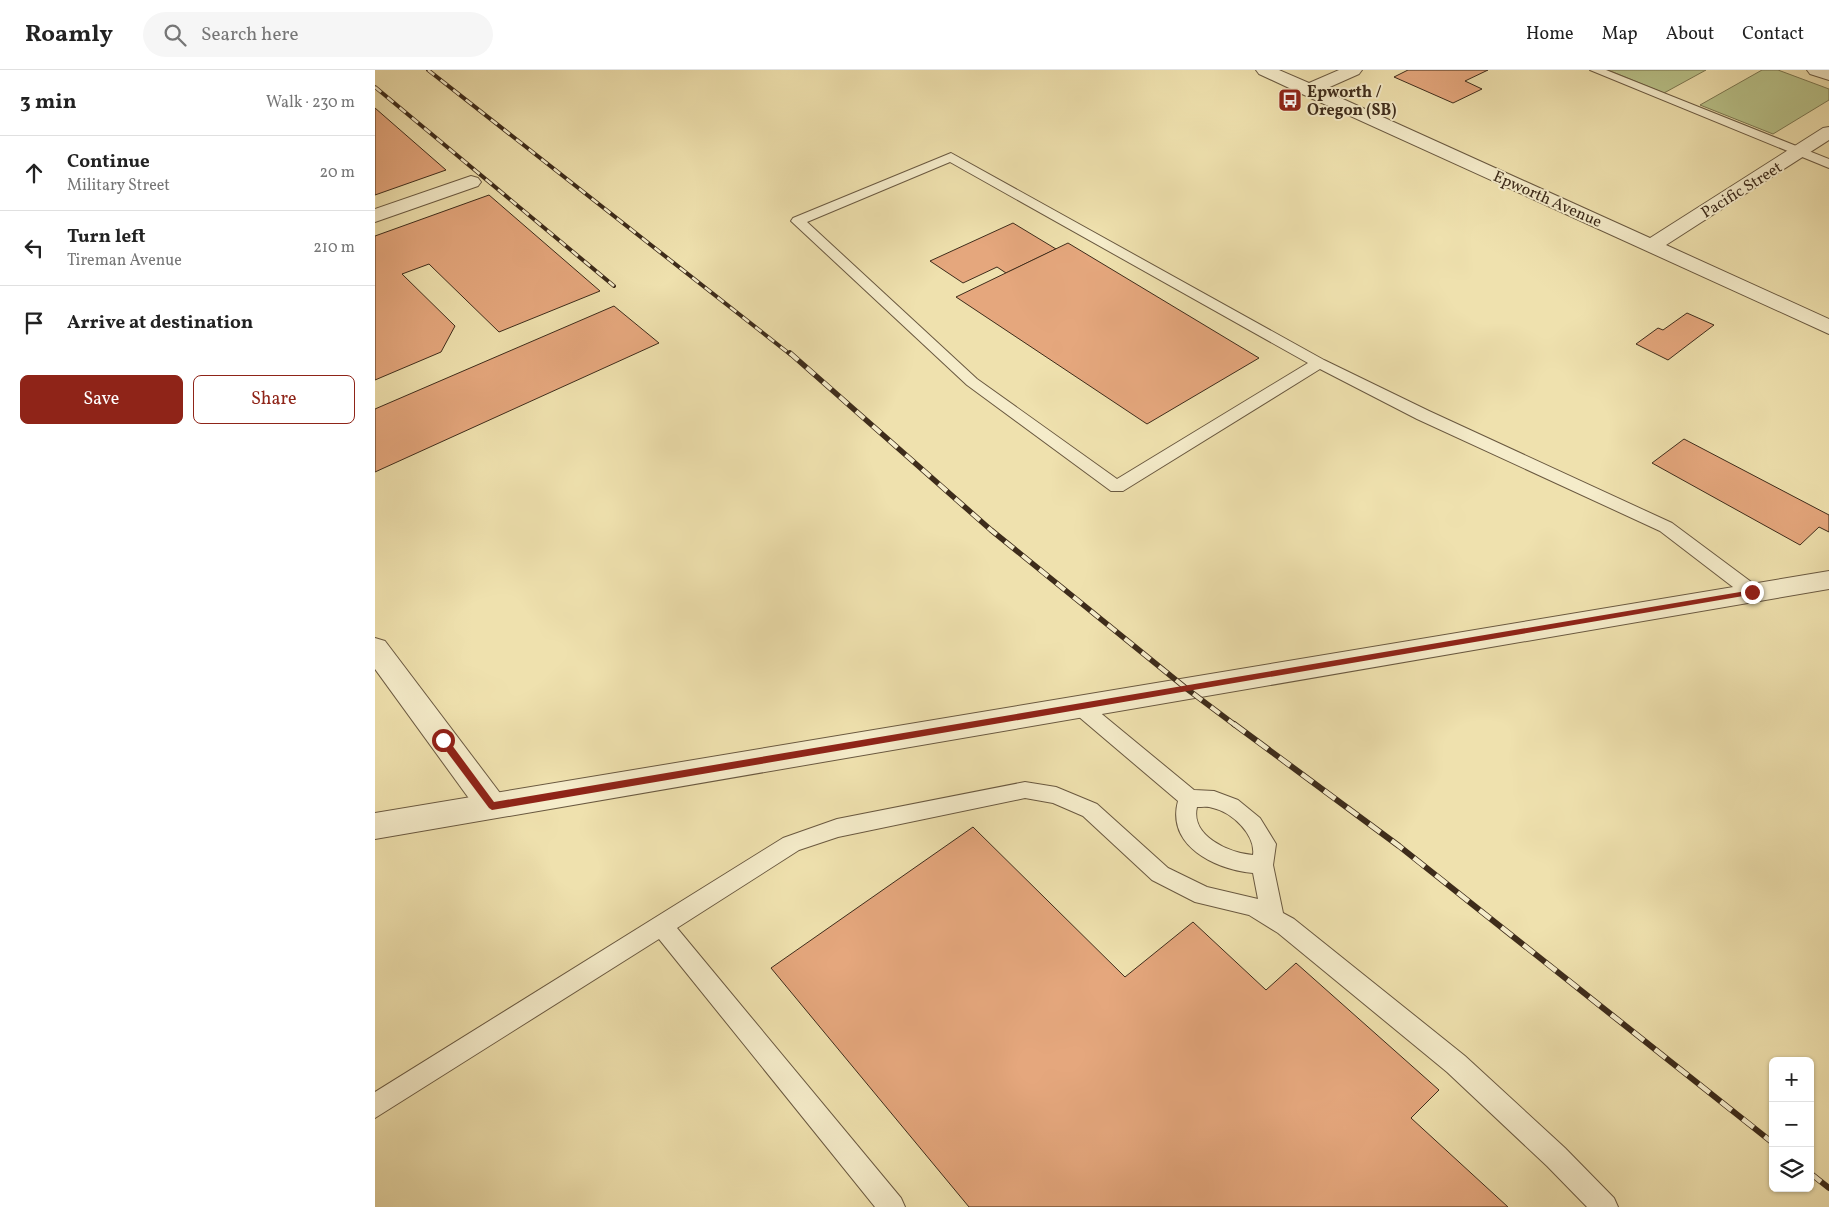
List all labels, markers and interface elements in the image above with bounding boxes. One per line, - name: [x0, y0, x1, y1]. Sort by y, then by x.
- search box: [143, 12, 493, 57]
- text: Roamly: [25, 18, 113, 52]
- icon: search: [161, 21, 189, 49]
- text: Search here: [201, 22, 298, 48]
- text: Home: [1526, 22, 1574, 47]
- text: Map: [1602, 22, 1638, 47]
- text: About: [1666, 22, 1714, 47]
- text: Contact: [1742, 22, 1804, 47]
- place label: Epworth / Oregon (SB): [1307, 82, 1396, 122]
- bus stop icon: Epworth / Oregon (SB): [1277, 87, 1303, 113]
- text: 3 min: [20, 88, 76, 117]
- text: Walk · 230 m: [266, 92, 355, 114]
- text: Continue: [67, 149, 150, 175]
- street label: Pacific Street: [1697, 157, 1787, 224]
- icon: ahead: [20, 159, 48, 187]
- text: 20 m: [320, 162, 355, 184]
- street label: Epworth Avenue: [1489, 166, 1605, 234]
- text: Military Street: [67, 175, 170, 197]
- text: Turn left: [67, 224, 146, 250]
- icon: left: [20, 234, 48, 262]
- text: 210 m: [313, 237, 355, 259]
- text: Tireman Avenue: [67, 250, 182, 272]
- icon: arrive: [20, 309, 48, 337]
- text: Arrive at destination: [67, 310, 253, 336]
- button: Save: [20, 375, 183, 424]
- button: Share: [193, 375, 355, 424]
- route end: [1741, 581, 1764, 604]
- route start: [432, 729, 455, 752]
- map controls: [1769, 1057, 1814, 1192]
- button: +: [1769, 1057, 1814, 1102]
- button: −: [1769, 1102, 1814, 1147]
- button: layers: [1769, 1147, 1814, 1192]

